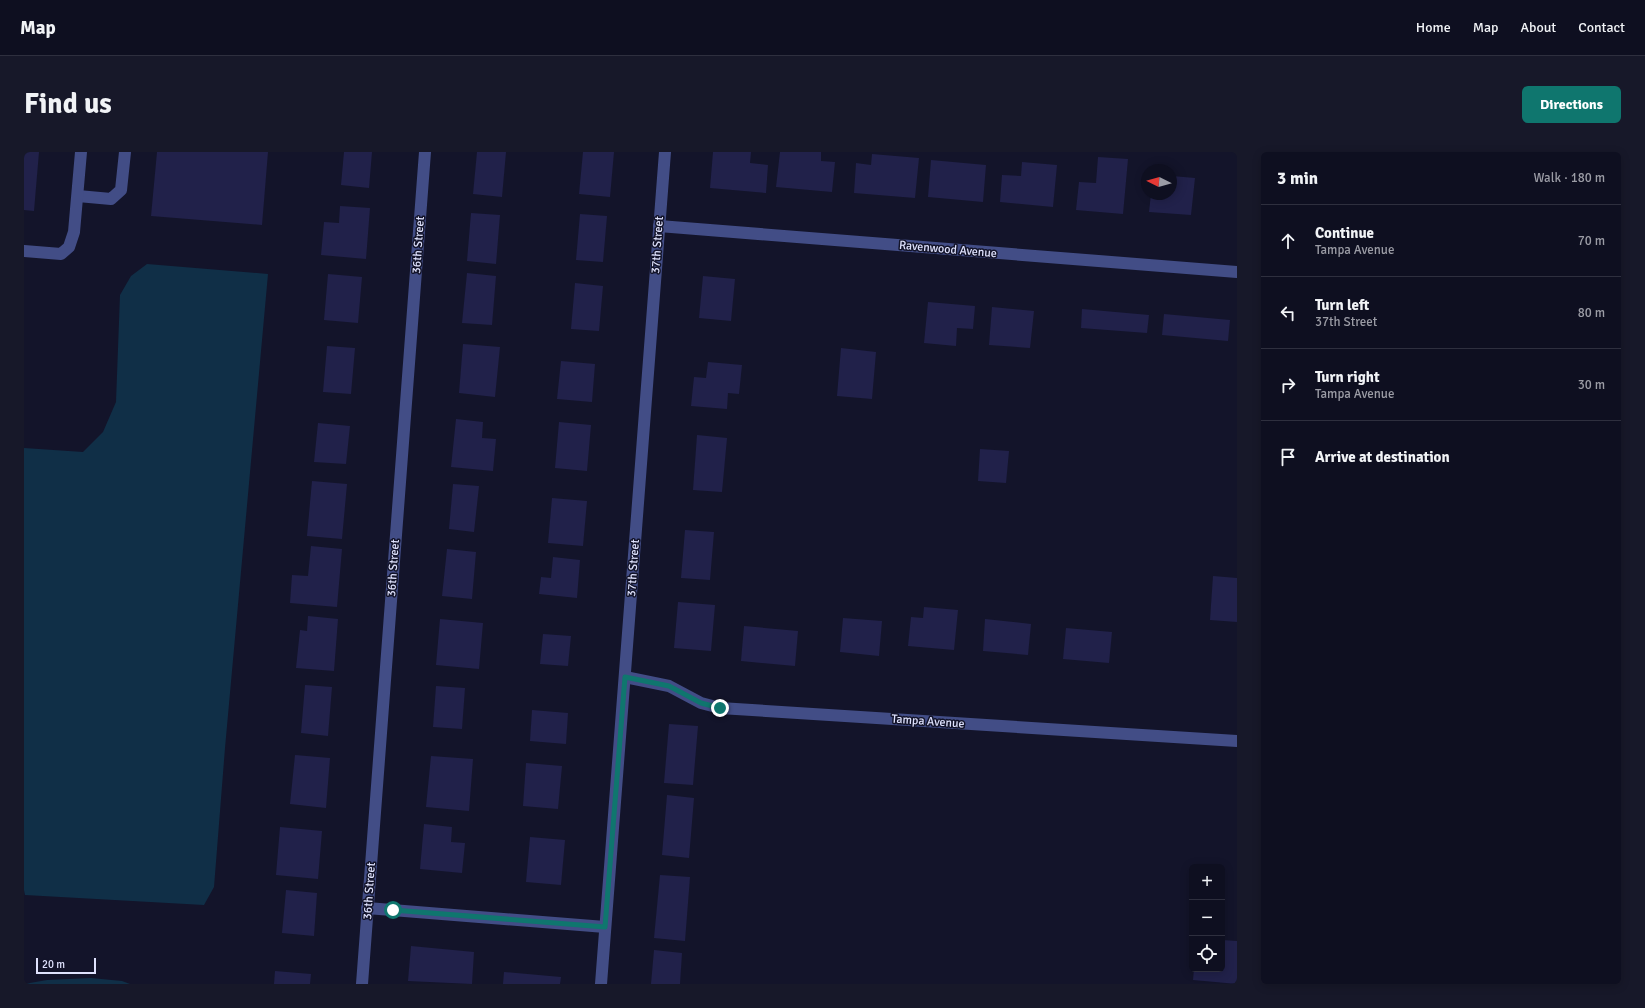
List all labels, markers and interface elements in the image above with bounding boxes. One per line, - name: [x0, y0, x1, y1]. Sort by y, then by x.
- text: Map: [20, 16, 56, 40]
- text: Home: [1416, 19, 1451, 36]
- text: Map: [1473, 19, 1498, 36]
- text: About: [1520, 19, 1556, 36]
- text: Contact: [1578, 19, 1625, 36]
- button: Directions: [1522, 86, 1621, 123]
- text: Find us: [24, 87, 112, 121]
- north arrow: [1141, 164, 1177, 200]
- text: 3 min: [1277, 168, 1318, 189]
- text: Walk · 180 m: [1534, 170, 1605, 186]
- street label: 36th Street: [409, 216, 428, 274]
- street label: 37th Street: [648, 216, 667, 274]
- text: Continue: [1315, 224, 1374, 242]
- icon: ahead: [1277, 230, 1299, 252]
- text: 70 m: [1578, 233, 1605, 249]
- street label: Ravenwood Avenue: [898, 238, 998, 261]
- text: Tampa Avenue: [1315, 242, 1394, 258]
- text: Turn left: [1315, 296, 1369, 314]
- icon: left: [1277, 302, 1299, 324]
- text: 80 m: [1578, 305, 1605, 321]
- text: 37th Street: [1315, 314, 1377, 330]
- text: Turn right: [1315, 368, 1380, 386]
- icon: right: [1277, 374, 1299, 396]
- text: 30 m: [1578, 377, 1605, 393]
- text: Tampa Avenue: [1315, 386, 1394, 402]
- icon: arrive: [1277, 446, 1299, 468]
- text: Arrive at destination: [1315, 448, 1450, 466]
- street label: 36th Street: [384, 539, 403, 597]
- street label: 37th Street: [624, 539, 643, 597]
- route end: [711, 699, 729, 717]
- street label: Tampa Avenue: [891, 711, 965, 732]
- street label: 36th Street: [360, 862, 379, 920]
- map controls: [1189, 864, 1225, 972]
- button: +: [1189, 864, 1225, 900]
- button: −: [1189, 900, 1225, 936]
- route start: [384, 901, 402, 919]
- button: locate: [1189, 936, 1225, 972]
- scale bar: [36, 956, 96, 975]
- text: 20 m: [42, 958, 65, 971]

